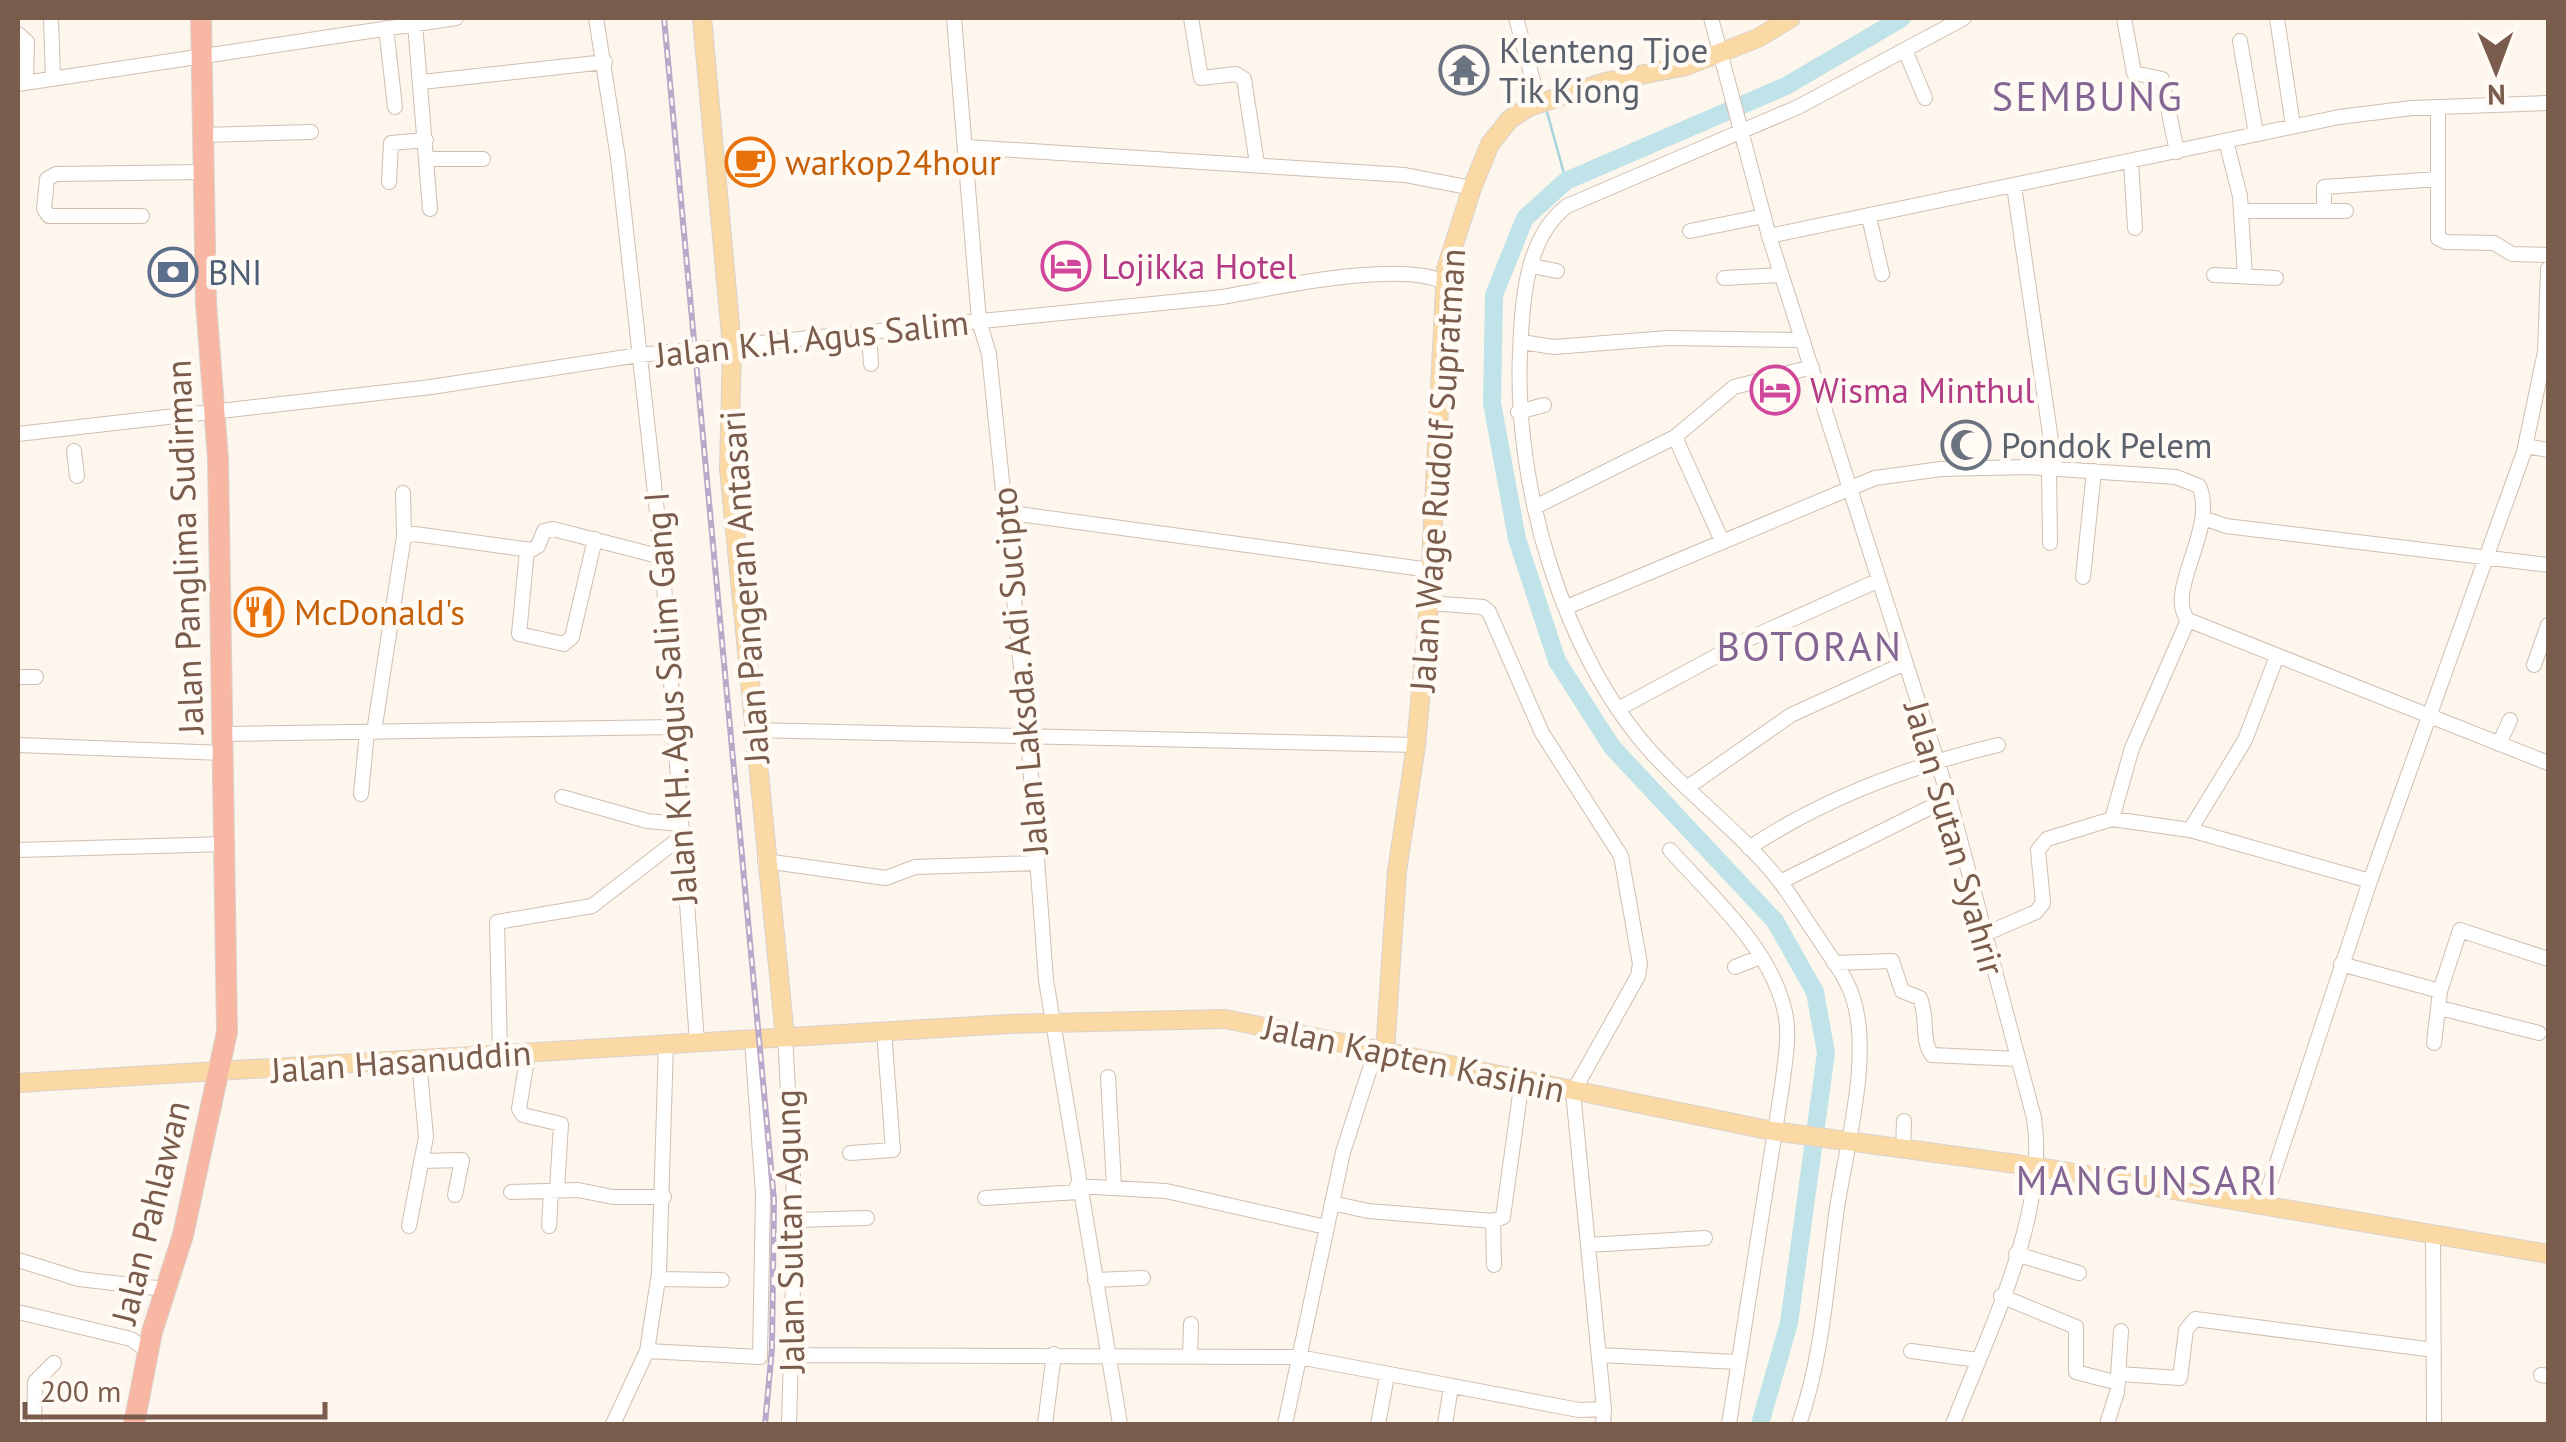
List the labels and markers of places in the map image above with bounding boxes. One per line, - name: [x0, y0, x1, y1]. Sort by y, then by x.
- place label: Klenteng Tjoe Tik Kiong: [1499, 27, 1708, 113]
- temple icon: Klenteng Tjoe Tik Kiong: [1438, 44, 1490, 96]
- cafe icon: warkop24hour: [724, 136, 776, 188]
- place label: warkop24hour: [785, 139, 1001, 185]
- hotel icon: Lojikka Hotel: [1040, 240, 1092, 292]
- place label: Lojikka Hotel: [1101, 243, 1297, 289]
- bank icon: BNI: [147, 246, 199, 298]
- place label: BNI: [208, 249, 262, 295]
- hotel icon: Wisma Minthul: [1749, 364, 1801, 416]
- place label: Wisma Minthul: [1810, 367, 2035, 413]
- mosque icon: Pondok Pelem: [1940, 419, 1992, 471]
- place label: Pondok Pelem: [2001, 422, 2212, 468]
- restaurant icon: McDonald's: [233, 586, 285, 638]
- place label: McDonald's: [294, 589, 465, 635]

